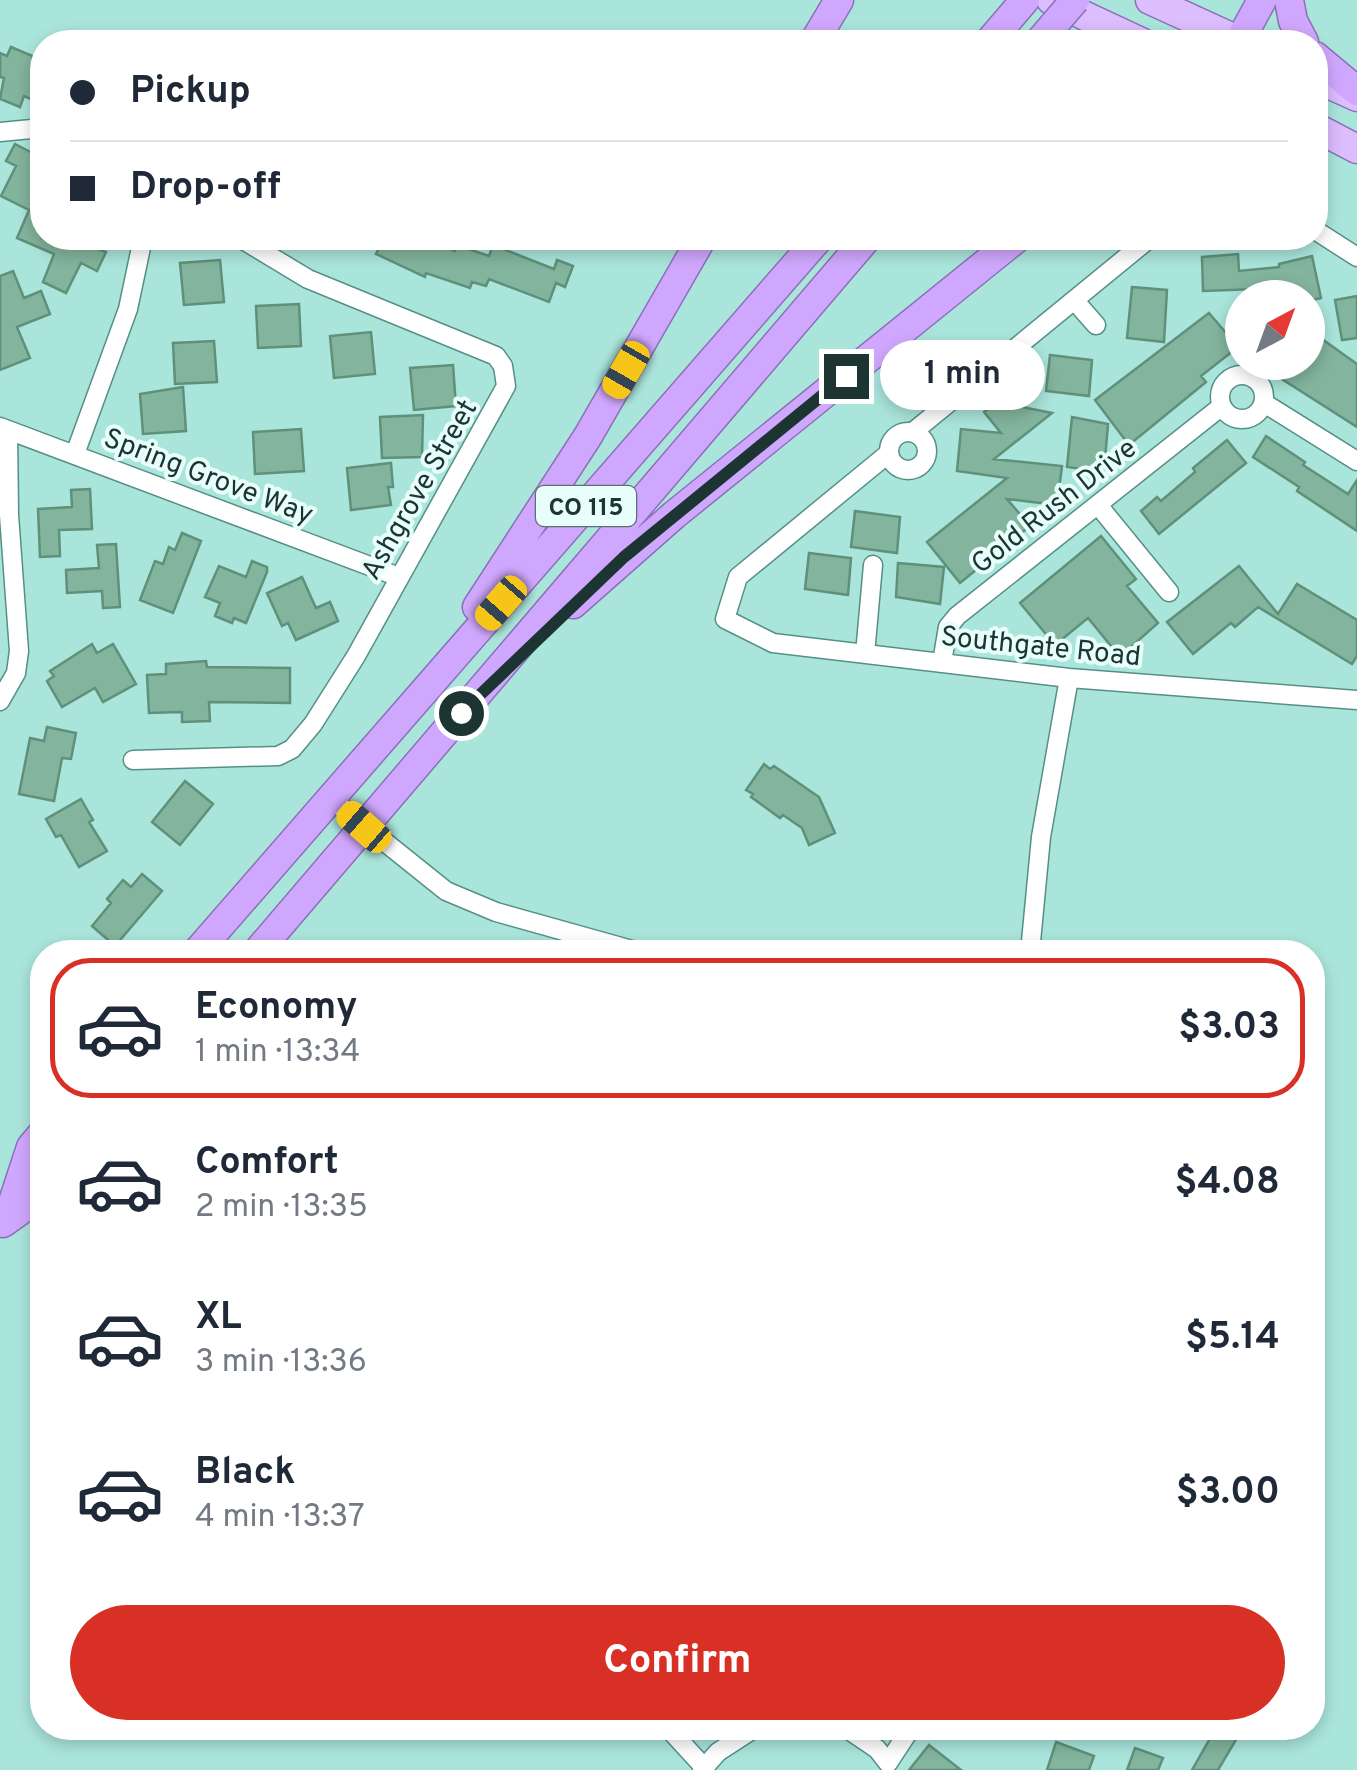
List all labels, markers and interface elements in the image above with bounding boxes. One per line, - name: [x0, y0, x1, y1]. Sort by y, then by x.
- text: Pickup: [130, 68, 251, 117]
- text: Drop-off: [130, 164, 281, 213]
- north arrow: [1225, 280, 1325, 380]
- map controls: [1225, 280, 1325, 380]
- car: [598, 337, 654, 403]
- callout: 1 min: [881, 341, 1046, 411]
- route end: [824, 354, 869, 399]
- text: 1 min: [924, 355, 1001, 395]
- street label: Ashgrove Street: [354, 394, 487, 587]
- street label: Spring Grove Way: [98, 421, 318, 534]
- street label: Gold Rush Drive: [965, 432, 1145, 583]
- road number: CO 115: [536, 486, 636, 526]
- car: [470, 571, 532, 635]
- street label: Southgate Road: [939, 620, 1142, 676]
- route start: [439, 691, 484, 736]
- car: [332, 796, 396, 858]
- icon: car: [75, 983, 165, 1073]
- text: Economy: [195, 984, 357, 1033]
- text: $3.03: [1178, 1004, 1280, 1053]
- text: 1 min · 13:34: [195, 1033, 360, 1073]
- icon: car: [75, 1138, 165, 1228]
- text: Comfort: [195, 1139, 339, 1188]
- text: $4.08: [1175, 1159, 1280, 1208]
- text: 2 min · 13:35: [195, 1188, 368, 1228]
- icon: car: [75, 1293, 165, 1383]
- text: XL: [195, 1294, 242, 1343]
- text: $5.14: [1185, 1314, 1280, 1363]
- text: 3 min · 13:36: [195, 1343, 367, 1383]
- icon: car: [75, 1448, 165, 1538]
- text: Black: [195, 1449, 295, 1498]
- text: $3.00: [1176, 1469, 1280, 1518]
- text: 4 min · 13:37: [195, 1498, 365, 1538]
- button: Confirm: [70, 1605, 1285, 1720]

